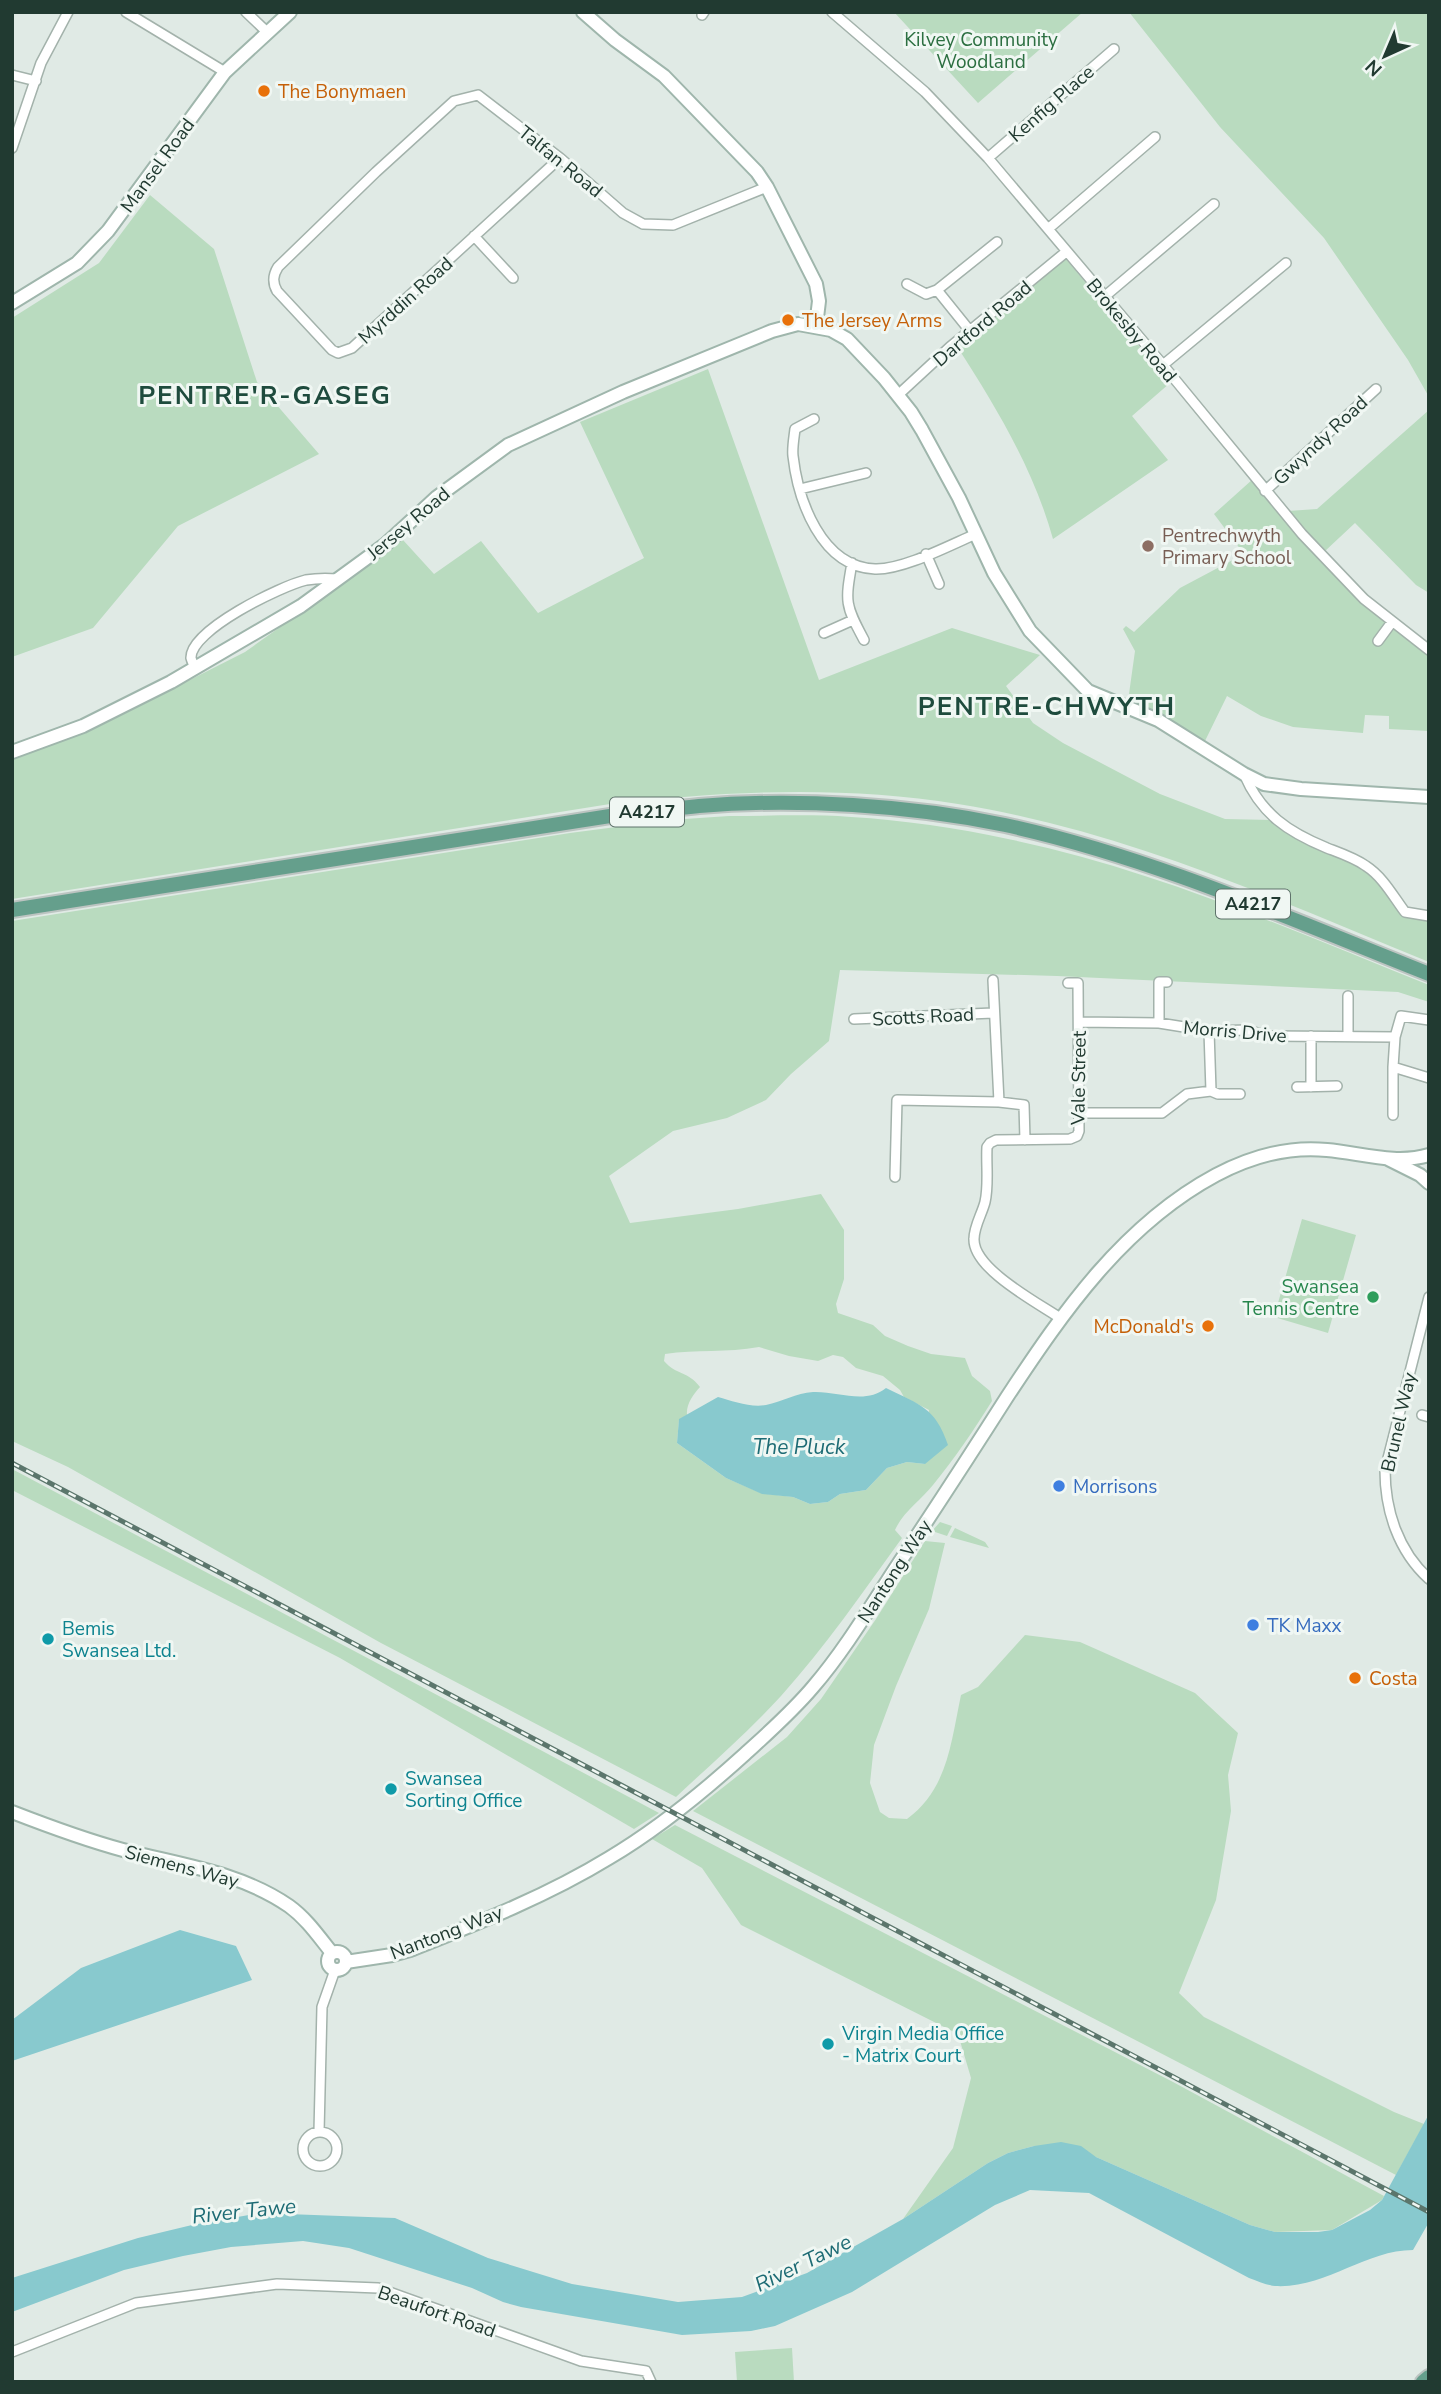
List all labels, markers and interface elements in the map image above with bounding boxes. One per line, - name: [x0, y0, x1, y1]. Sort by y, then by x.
- north arrow: [1350, 21, 1420, 91]
- park label: Kilvey Community Woodland: [904, 27, 1058, 75]
- text: N: [1360, 53, 1388, 82]
- street label: Kenfig Place: [1003, 59, 1100, 148]
- place label: The Bonymaen: [278, 79, 406, 105]
- marker: The Bonymaen: [256, 83, 272, 99]
- street label: Mansel Road: [115, 113, 201, 218]
- street label: Talfan Road: [513, 120, 608, 204]
- street label: Myrddin Road: [353, 251, 459, 350]
- street label: Brokesby Road: [1080, 273, 1182, 388]
- street label: Dartford Road: [928, 275, 1038, 373]
- place label: The Jersey Arms: [802, 308, 942, 334]
- marker: The Jersey Arms: [780, 312, 796, 328]
- district label: PENTRE'R-GASEG: [138, 378, 392, 413]
- street label: Gwyndy Road: [1268, 390, 1374, 491]
- street label: Jersey Road: [361, 481, 456, 567]
- place label: Pentrechwyth Primary School: [1162, 523, 1292, 571]
- marker: Pentrechwyth Primary School: [1140, 538, 1156, 554]
- district label: PENTRE-CHWYTH: [918, 689, 1176, 724]
- road number: A4217: [610, 798, 684, 826]
- road number: A4217: [1216, 890, 1290, 918]
- street label: Scotts Road: [871, 1001, 975, 1033]
- street label: Morris Drive: [1182, 1015, 1288, 1049]
- street label: Vale Street: [1065, 1030, 1093, 1126]
- place label: Swansea Tennis Centre: [1242, 1274, 1359, 1322]
- marker: Swansea Tennis Centre: [1365, 1289, 1381, 1305]
- place label: McDonald's: [1093, 1314, 1194, 1340]
- marker: McDonald's: [1200, 1318, 1216, 1334]
- street label: Brunel Way: [1375, 1370, 1423, 1474]
- water label: The Pluck: [753, 1433, 846, 1461]
- place label: Morrisons: [1073, 1474, 1157, 1500]
- marker: Morrisons: [1051, 1478, 1067, 1494]
- street label: Nantong Way: [852, 1515, 938, 1628]
- place label: TK Maxx: [1267, 1613, 1341, 1639]
- place label: Bemis Swansea Ltd.: [62, 1616, 176, 1664]
- marker: TK Maxx: [1245, 1617, 1261, 1633]
- marker: Bemis Swansea Ltd.: [40, 1631, 56, 1647]
- place label: Costa: [1369, 1666, 1417, 1692]
- marker: Costa: [1347, 1670, 1363, 1686]
- place label: Swansea Sorting Office: [405, 1766, 522, 1814]
- marker: Swansea Sorting Office: [383, 1781, 399, 1797]
- street label: Siemens Way: [122, 1839, 242, 1895]
- street label: Nantong Way: [386, 1899, 507, 1966]
- place label: Virgin Media Office - Matrix Court: [841, 2021, 1004, 2069]
- marker: Virgin Media Office - Matrix Court: [820, 2036, 836, 2052]
- water label: River Tawe: [191, 2192, 297, 2230]
- water label: River Tawe: [750, 2228, 856, 2298]
- street label: Beaufort Road: [374, 2280, 499, 2344]

